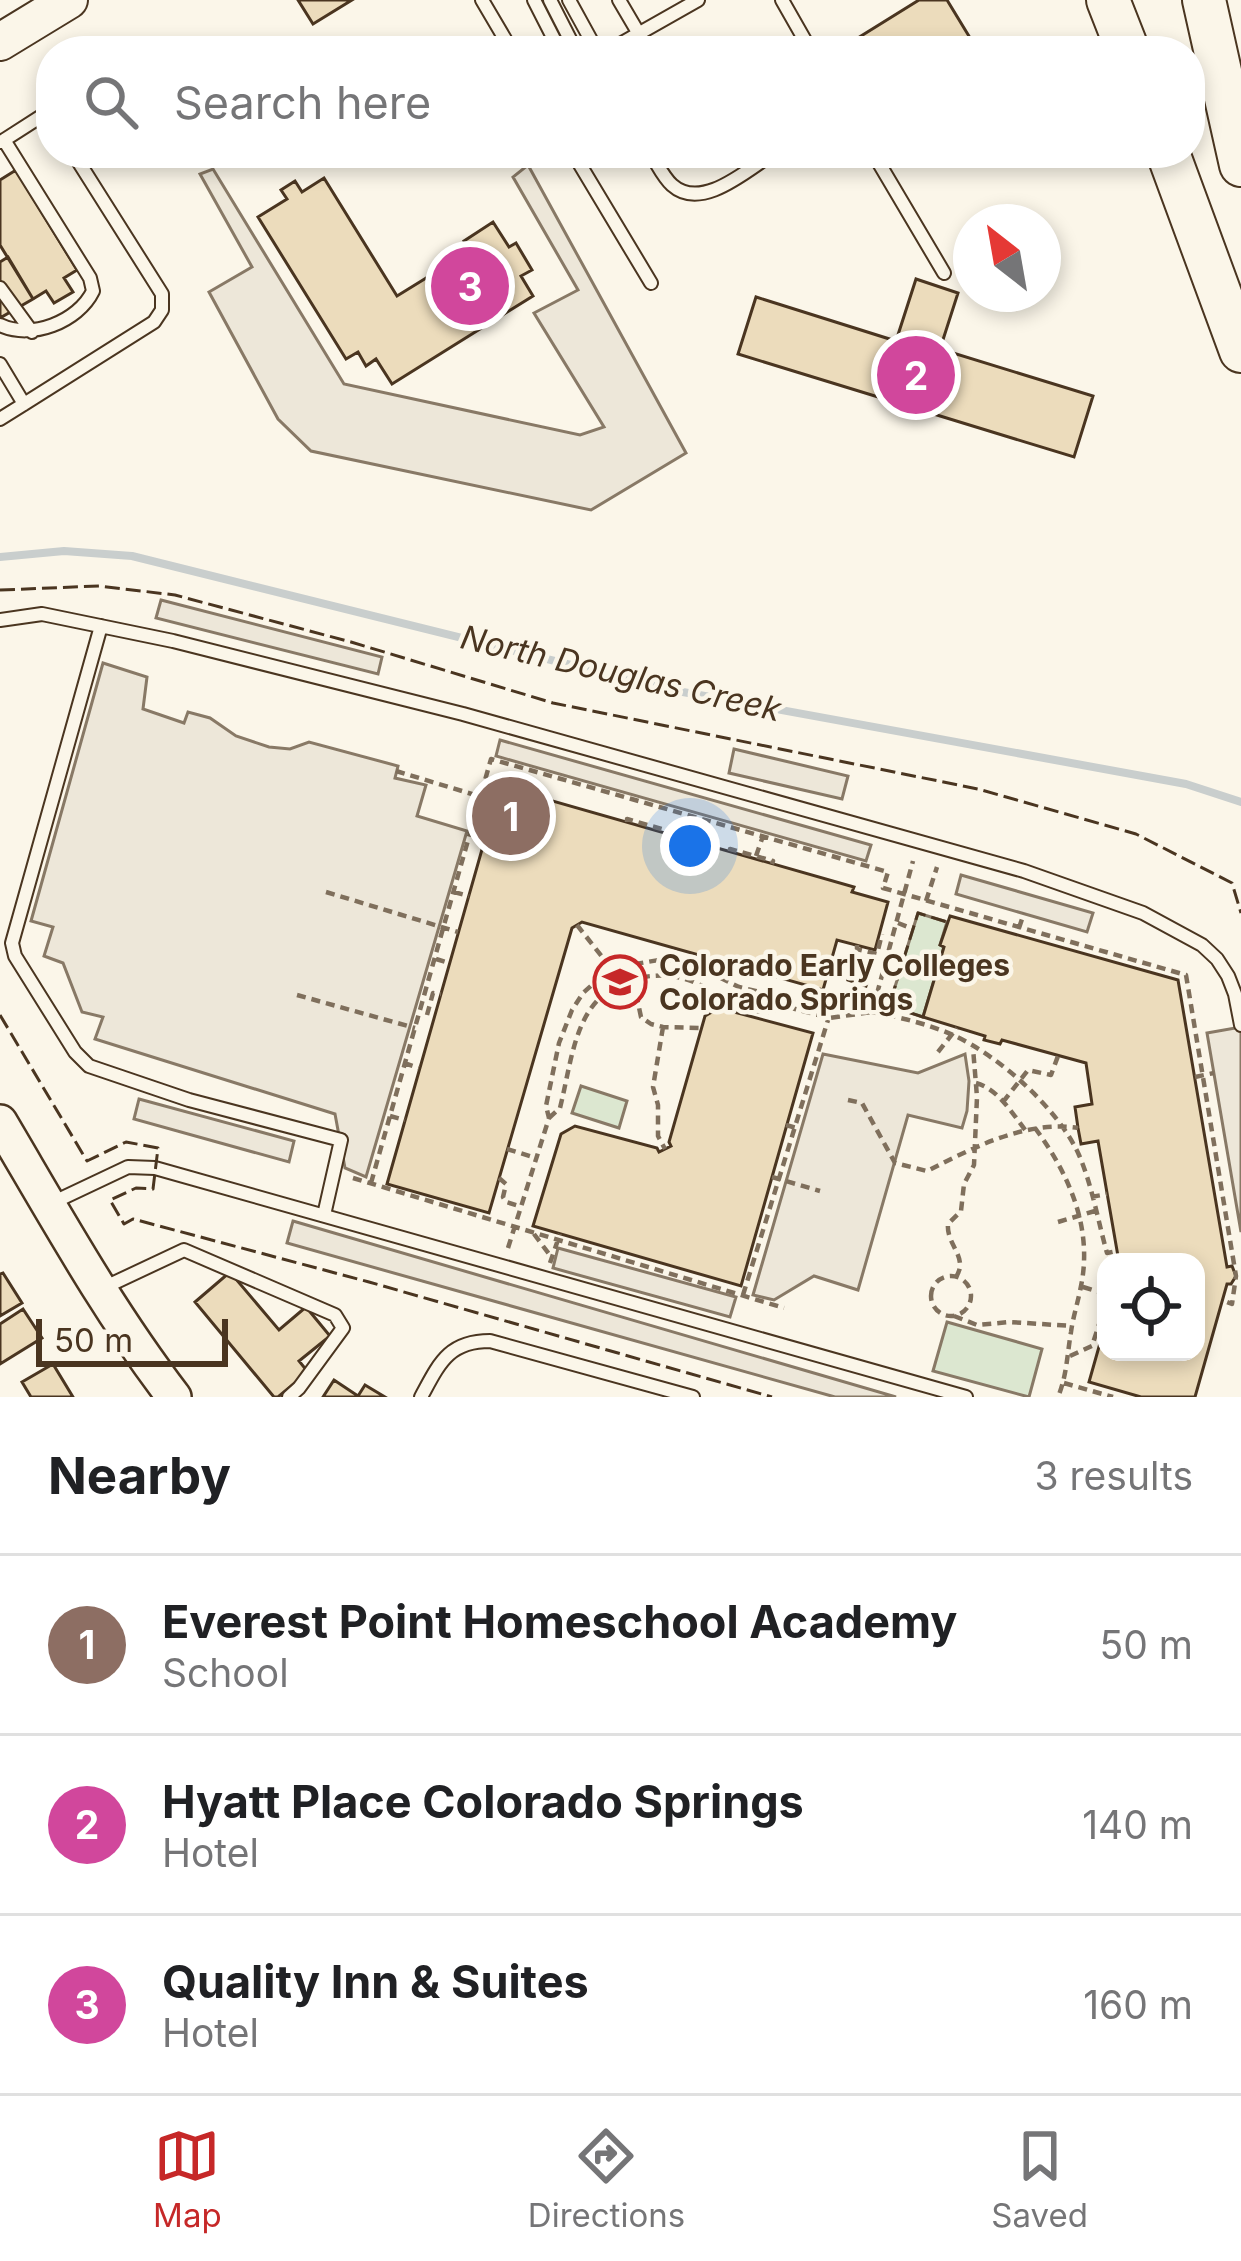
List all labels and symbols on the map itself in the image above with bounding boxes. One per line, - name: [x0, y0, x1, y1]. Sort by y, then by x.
- north arrow: [953, 204, 1061, 312]
- pin: 3: [431, 241, 509, 331]
- pin: 2: [877, 330, 955, 420]
- water label: North Douglas Creek: [457, 617, 786, 730]
- pin: 1: [472, 771, 550, 861]
- your location: [660, 816, 720, 876]
- place label: Colorado Early Colleges Colorado Springs: [659, 947, 1010, 1017]
- school or university icon: Colorado Early Colleges Colorado Springs: [592, 954, 648, 1010]
- scale bar: [36, 1313, 228, 1366]

